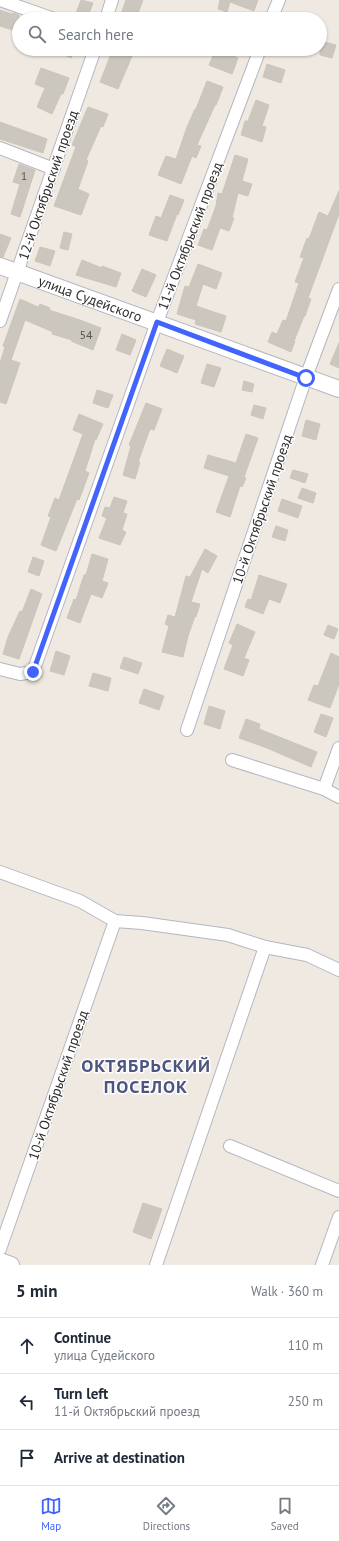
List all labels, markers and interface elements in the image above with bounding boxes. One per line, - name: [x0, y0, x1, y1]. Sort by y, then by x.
- search box: [12, 12, 327, 56]
- icon: search: [26, 23, 48, 45]
- text: Search here: [58, 25, 134, 44]
- street label: 12-й Октябрьский проезд: [14, 107, 82, 262]
- street label: 11-й Октябрьский проезд: [153, 159, 227, 313]
- house number: 1: [21, 168, 27, 183]
- street label: улица Судейского: [36, 272, 144, 326]
- house number: 54: [79, 327, 93, 342]
- route start: [297, 369, 315, 387]
- street label: 10-й Октябрьский проезд: [228, 431, 296, 586]
- route end: [24, 663, 42, 681]
- street label: 10-й Октябрьский проезд: [24, 1007, 92, 1162]
- district label: ОКТЯБРЬСКИЙ ПОСЕЛОК: [81, 1054, 211, 1098]
- text: 5 min: [16, 1280, 57, 1302]
- text: Walk · 360 m: [251, 1283, 323, 1300]
- text: Continue: [54, 1328, 111, 1347]
- icon: ahead: [16, 1335, 38, 1357]
- text: 110 m: [288, 1337, 323, 1354]
- text: улица Судейского: [54, 1347, 155, 1364]
- text: Turn left: [54, 1384, 108, 1403]
- icon: left: [16, 1391, 38, 1413]
- text: 250 m: [288, 1393, 323, 1410]
- text: 11-й Октябрьский проезд: [54, 1403, 200, 1420]
- icon: arrive: [16, 1447, 38, 1469]
- text: Arrive at destination: [54, 1448, 185, 1467]
- tab: Map: [40, 1495, 62, 1533]
- tab: Directions: [143, 1495, 190, 1533]
- tab: Saved: [271, 1495, 299, 1533]

